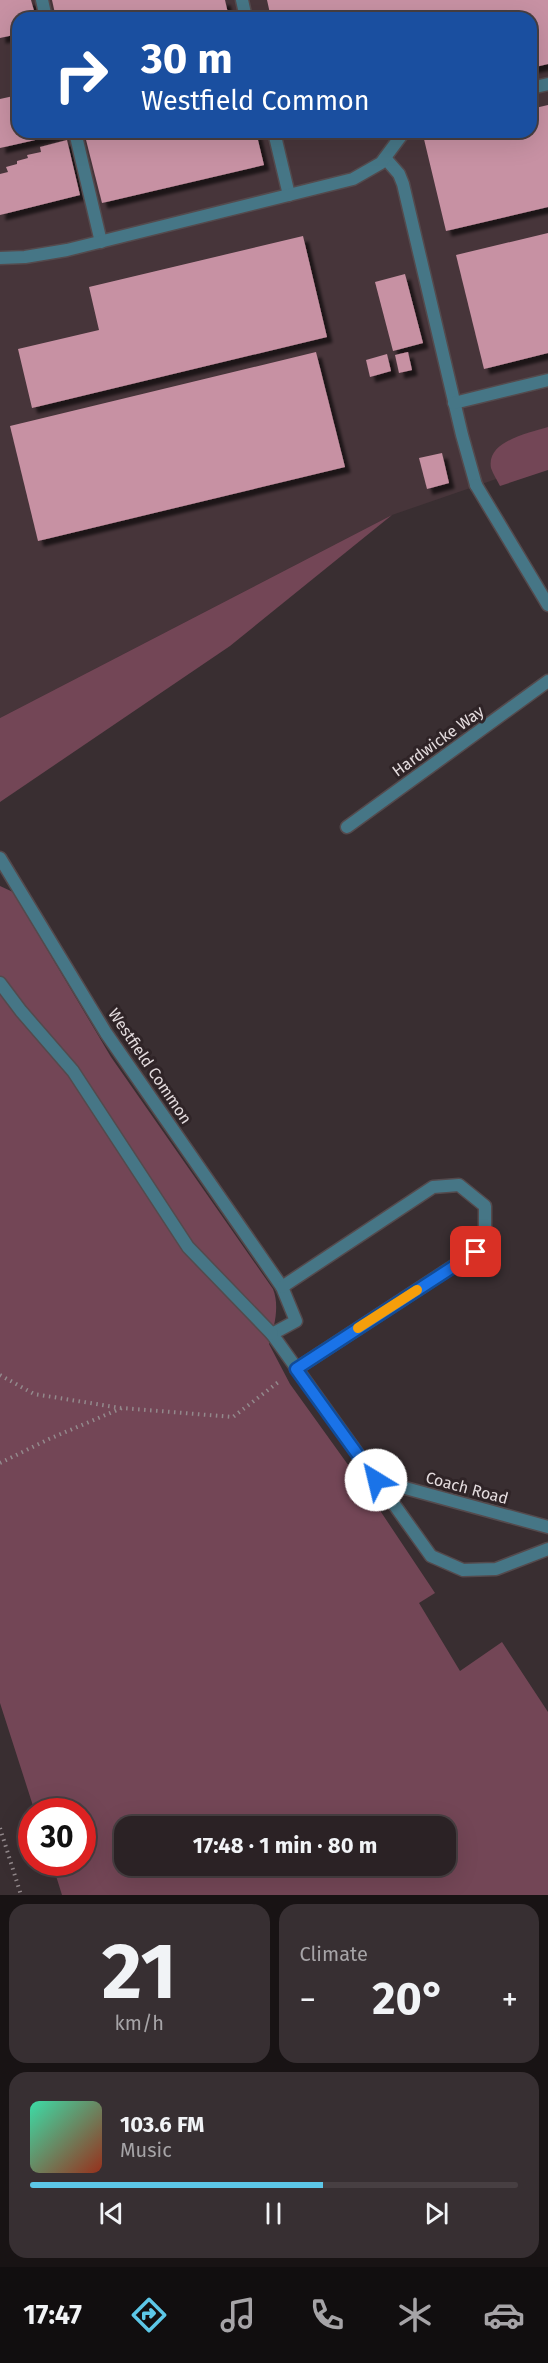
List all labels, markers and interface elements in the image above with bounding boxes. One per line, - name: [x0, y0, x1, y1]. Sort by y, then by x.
- text: 30 m: [141, 34, 233, 84]
- icon: right: [42, 36, 120, 114]
- text: Westfield Common: [141, 85, 370, 117]
- street label: Hardwicke Way: [389, 701, 488, 781]
- street label: Westfield Common: [104, 1005, 196, 1127]
- pin: [450, 1226, 501, 1277]
- icon: arrive: [459, 1235, 492, 1268]
- position arrow: [344, 1448, 408, 1512]
- street label: Coach Road: [424, 1468, 510, 1508]
- speed limit sign: 30: [18, 1798, 96, 1876]
- text: 17:48 · 1 min · 80 m: [193, 1832, 377, 1859]
- text: 21: [102, 1925, 177, 2019]
- text: Climate: [300, 1942, 368, 1966]
- text: 20°: [372, 1972, 445, 2026]
- text: −: [300, 1980, 316, 2020]
- text: +: [502, 1980, 518, 2020]
- text: km/h: [115, 2011, 164, 2035]
- text: 103.6 FM: [120, 2111, 204, 2138]
- text: Music: [120, 2138, 172, 2162]
- icon: previous: [95, 2197, 128, 2230]
- icon: pause: [257, 2197, 290, 2230]
- icon: next: [420, 2197, 453, 2230]
- icon: directions: [128, 2294, 170, 2336]
- icon: music: [217, 2294, 259, 2336]
- icon: phone: [306, 2294, 348, 2336]
- icon: climate: [394, 2294, 436, 2336]
- icon: car: [483, 2294, 525, 2336]
- text: 17:47: [23, 2299, 82, 2331]

